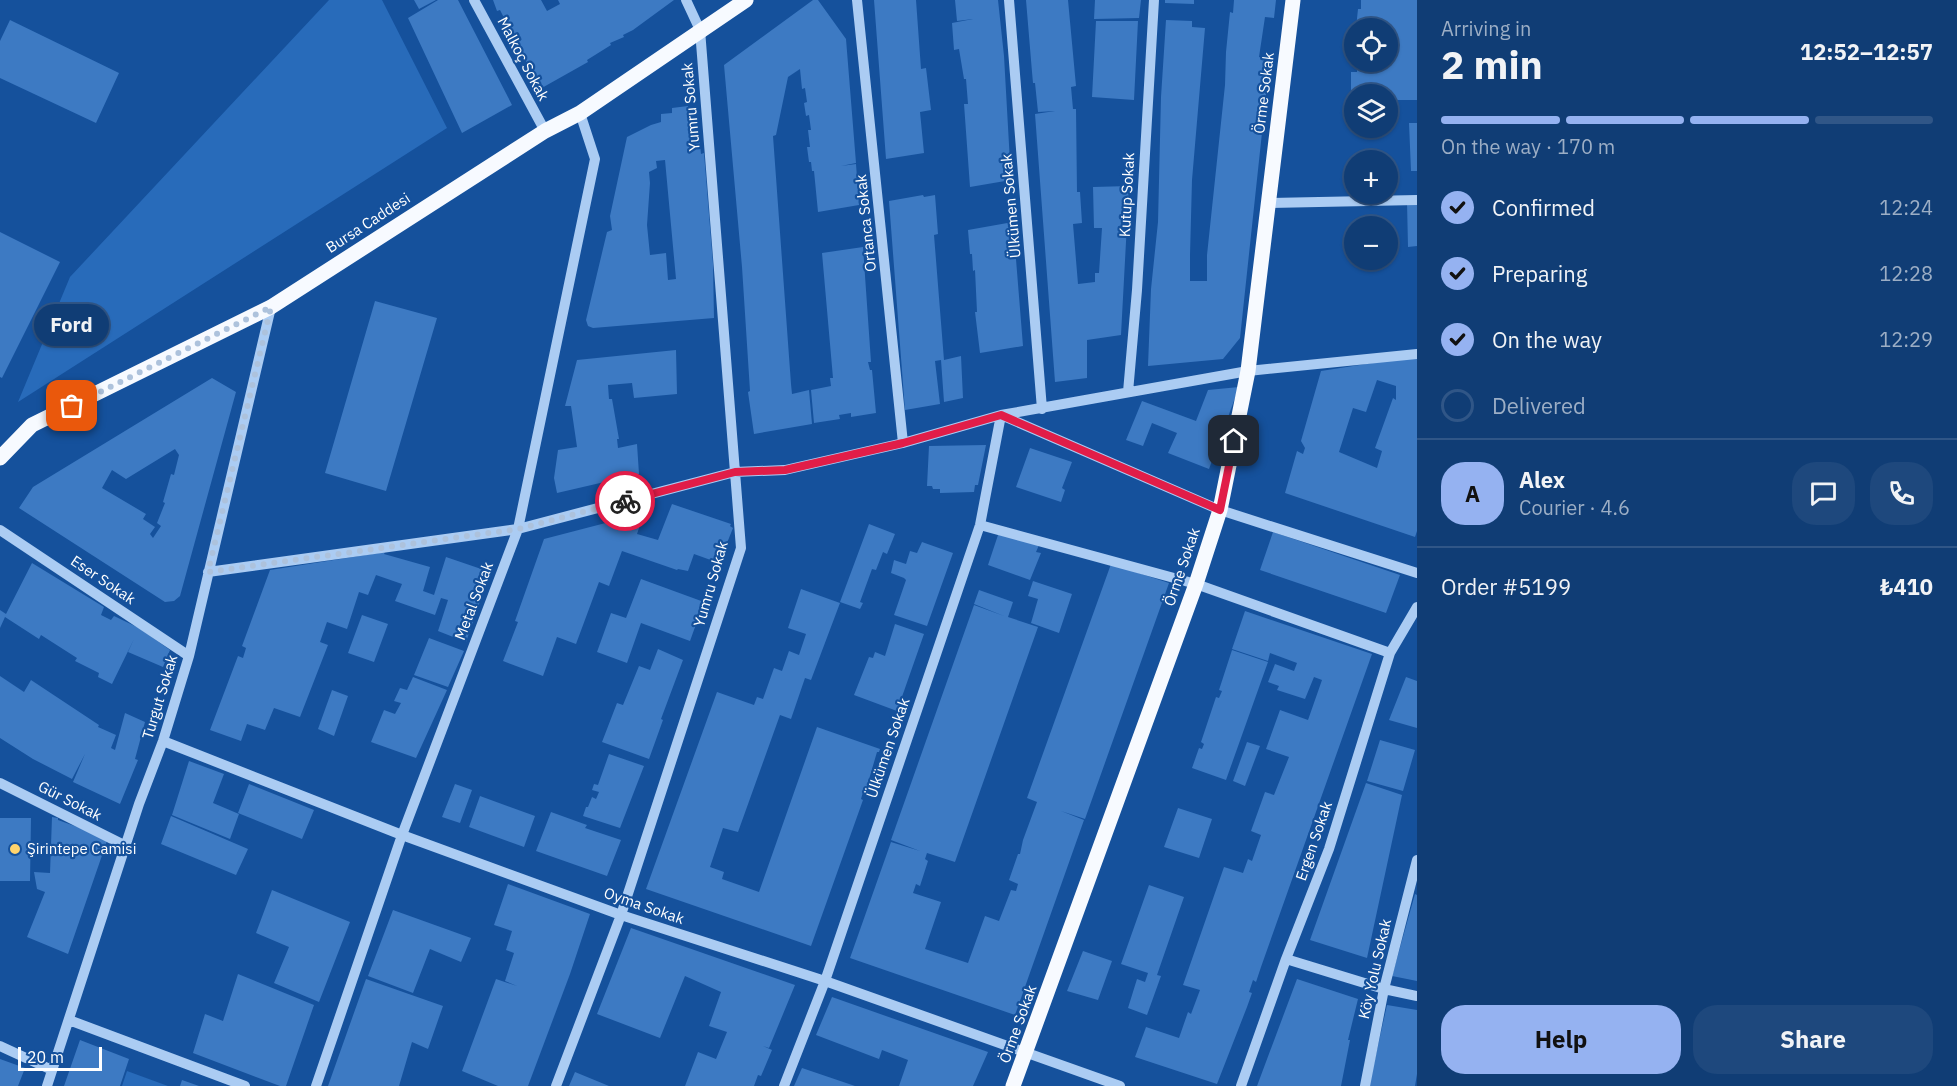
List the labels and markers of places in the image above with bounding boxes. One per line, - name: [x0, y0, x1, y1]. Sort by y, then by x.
- callout: Ford: [34, 304, 110, 346]
- pin: [46, 380, 97, 431]
- pin: [1208, 415, 1259, 466]
- place label: Şirintepe Camisi: [27, 839, 136, 858]
- marker: Şirintepe Camisi: [8, 842, 22, 856]

